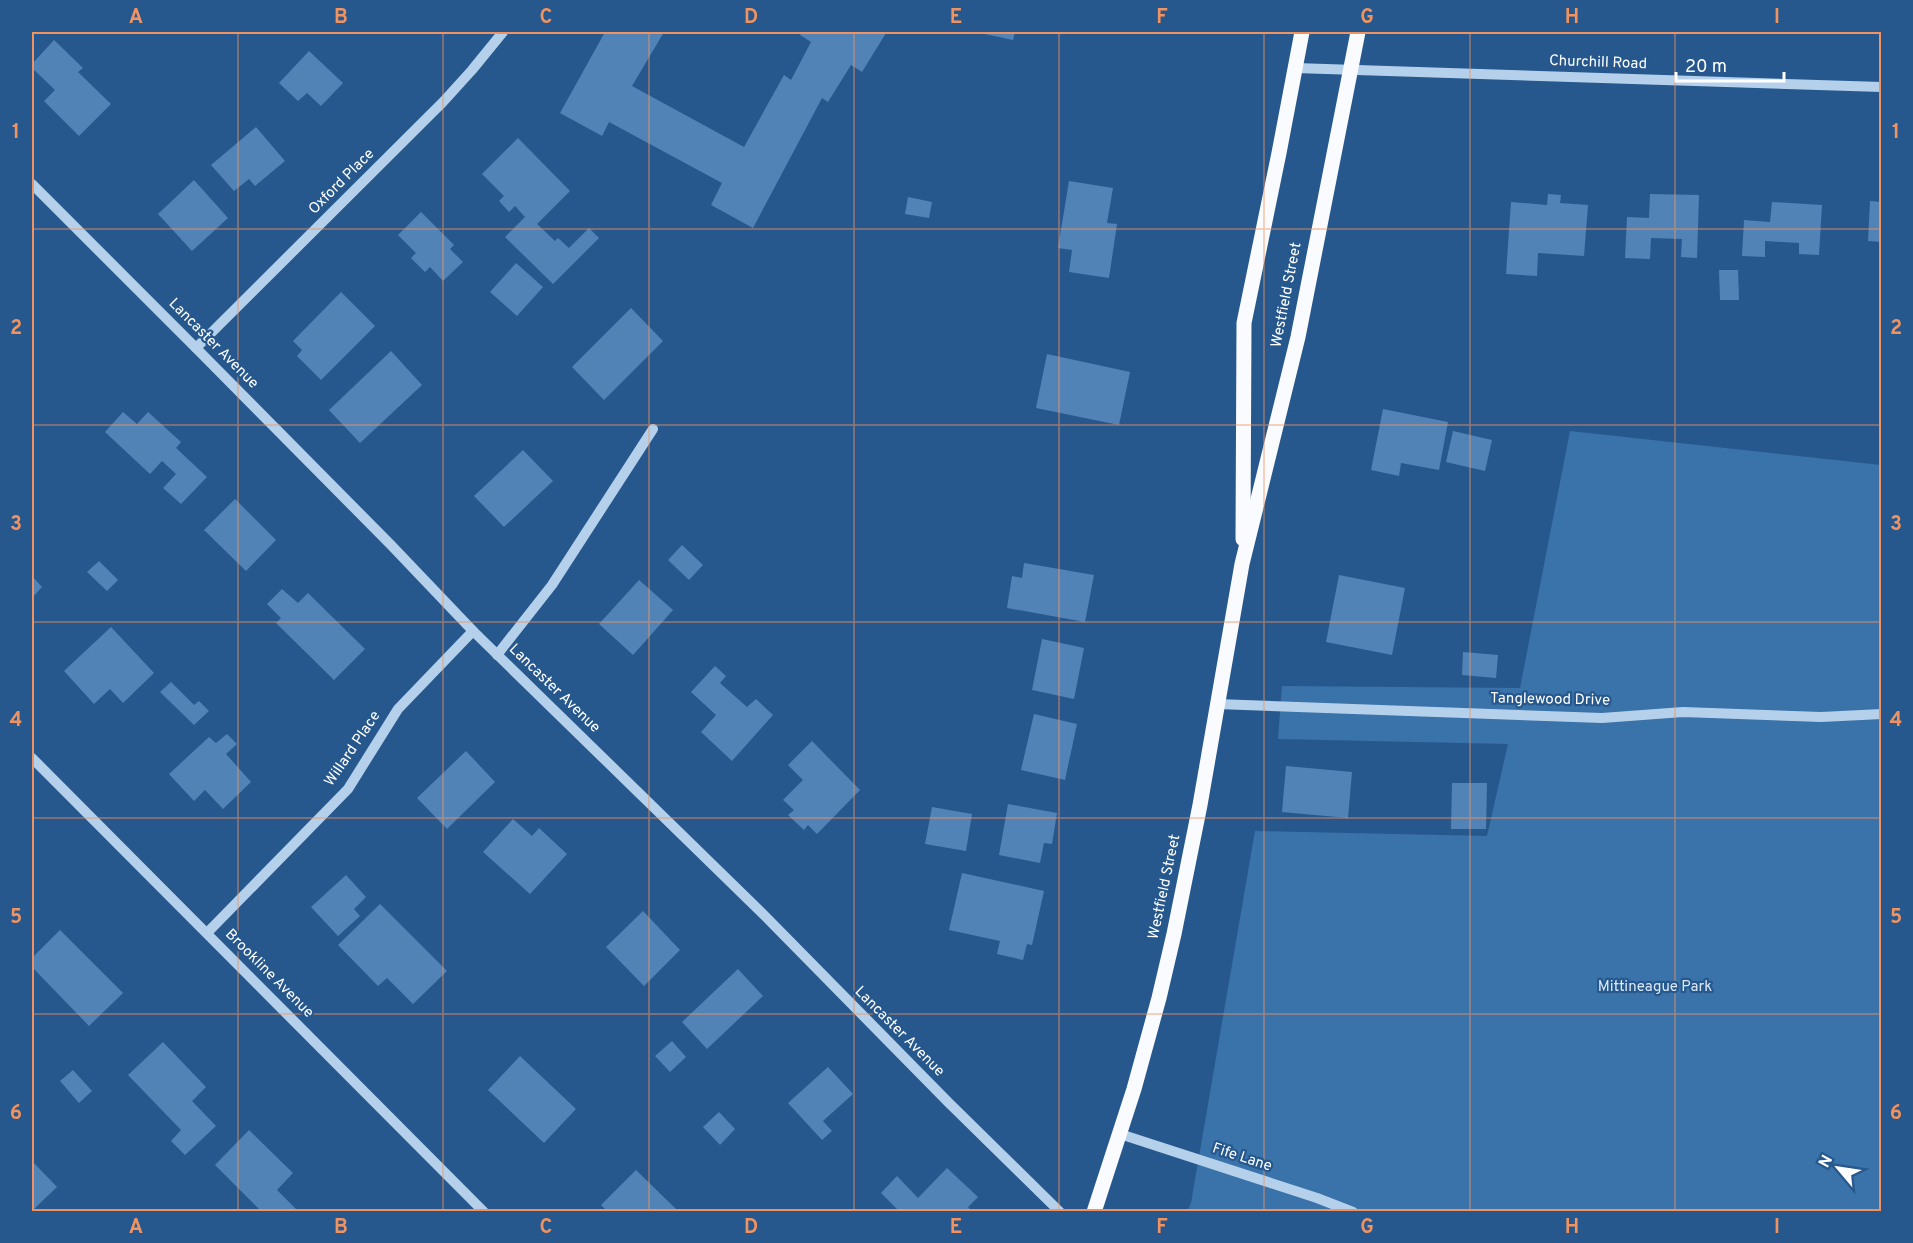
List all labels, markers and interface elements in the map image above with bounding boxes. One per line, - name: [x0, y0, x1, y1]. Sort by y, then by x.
- text: A: [129, 5, 143, 31]
- text: B: [334, 5, 348, 31]
- text: C: [540, 5, 552, 31]
- text: D: [744, 5, 758, 31]
- text: E: [950, 5, 962, 31]
- text: F: [1156, 5, 1168, 31]
- text: G: [1360, 5, 1374, 31]
- text: H: [1565, 5, 1579, 31]
- text: I: [1774, 5, 1780, 31]
- scale bar: [1676, 45, 1784, 83]
- street label: Churchill Road: [1549, 52, 1647, 74]
- text: 20 m: [1685, 56, 1727, 79]
- text: 1: [12, 120, 20, 146]
- text: 1: [1892, 120, 1900, 146]
- street label: Oxford Place: [305, 145, 379, 219]
- street label: Westfield Street: [1267, 241, 1307, 349]
- street label: Lancaster Avenue: [164, 295, 262, 393]
- text: 2: [10, 316, 22, 342]
- text: 2: [1890, 316, 1902, 342]
- text: 3: [10, 512, 22, 538]
- text: 3: [1890, 512, 1902, 538]
- street label: Lancaster Avenue: [504, 641, 604, 737]
- street label: Tanglewood Drive: [1490, 689, 1610, 711]
- text: 4: [10, 708, 22, 734]
- street label: Willard Place: [321, 708, 385, 790]
- text: 4: [1890, 708, 1902, 734]
- street label: Westfield Street: [1145, 833, 1185, 941]
- text: 5: [10, 905, 22, 931]
- text: 5: [1890, 905, 1902, 931]
- street label: Brookline Avenue: [221, 926, 317, 1022]
- park label: Mittineague Park: [1598, 978, 1712, 997]
- street label: Lancaster Avenue: [850, 983, 948, 1081]
- text: 6: [10, 1101, 22, 1127]
- text: 6: [1890, 1101, 1902, 1127]
- north arrow: [1808, 1138, 1868, 1198]
- street label: Fife Lane: [1210, 1139, 1274, 1177]
- text: N: [1815, 1152, 1838, 1172]
- text: A: [129, 1215, 143, 1241]
- text: B: [334, 1215, 348, 1241]
- text: C: [540, 1215, 552, 1241]
- text: D: [744, 1215, 758, 1241]
- text: E: [950, 1215, 962, 1241]
- text: F: [1156, 1215, 1168, 1241]
- text: G: [1360, 1215, 1374, 1241]
- text: H: [1565, 1215, 1579, 1241]
- text: I: [1774, 1215, 1780, 1241]

